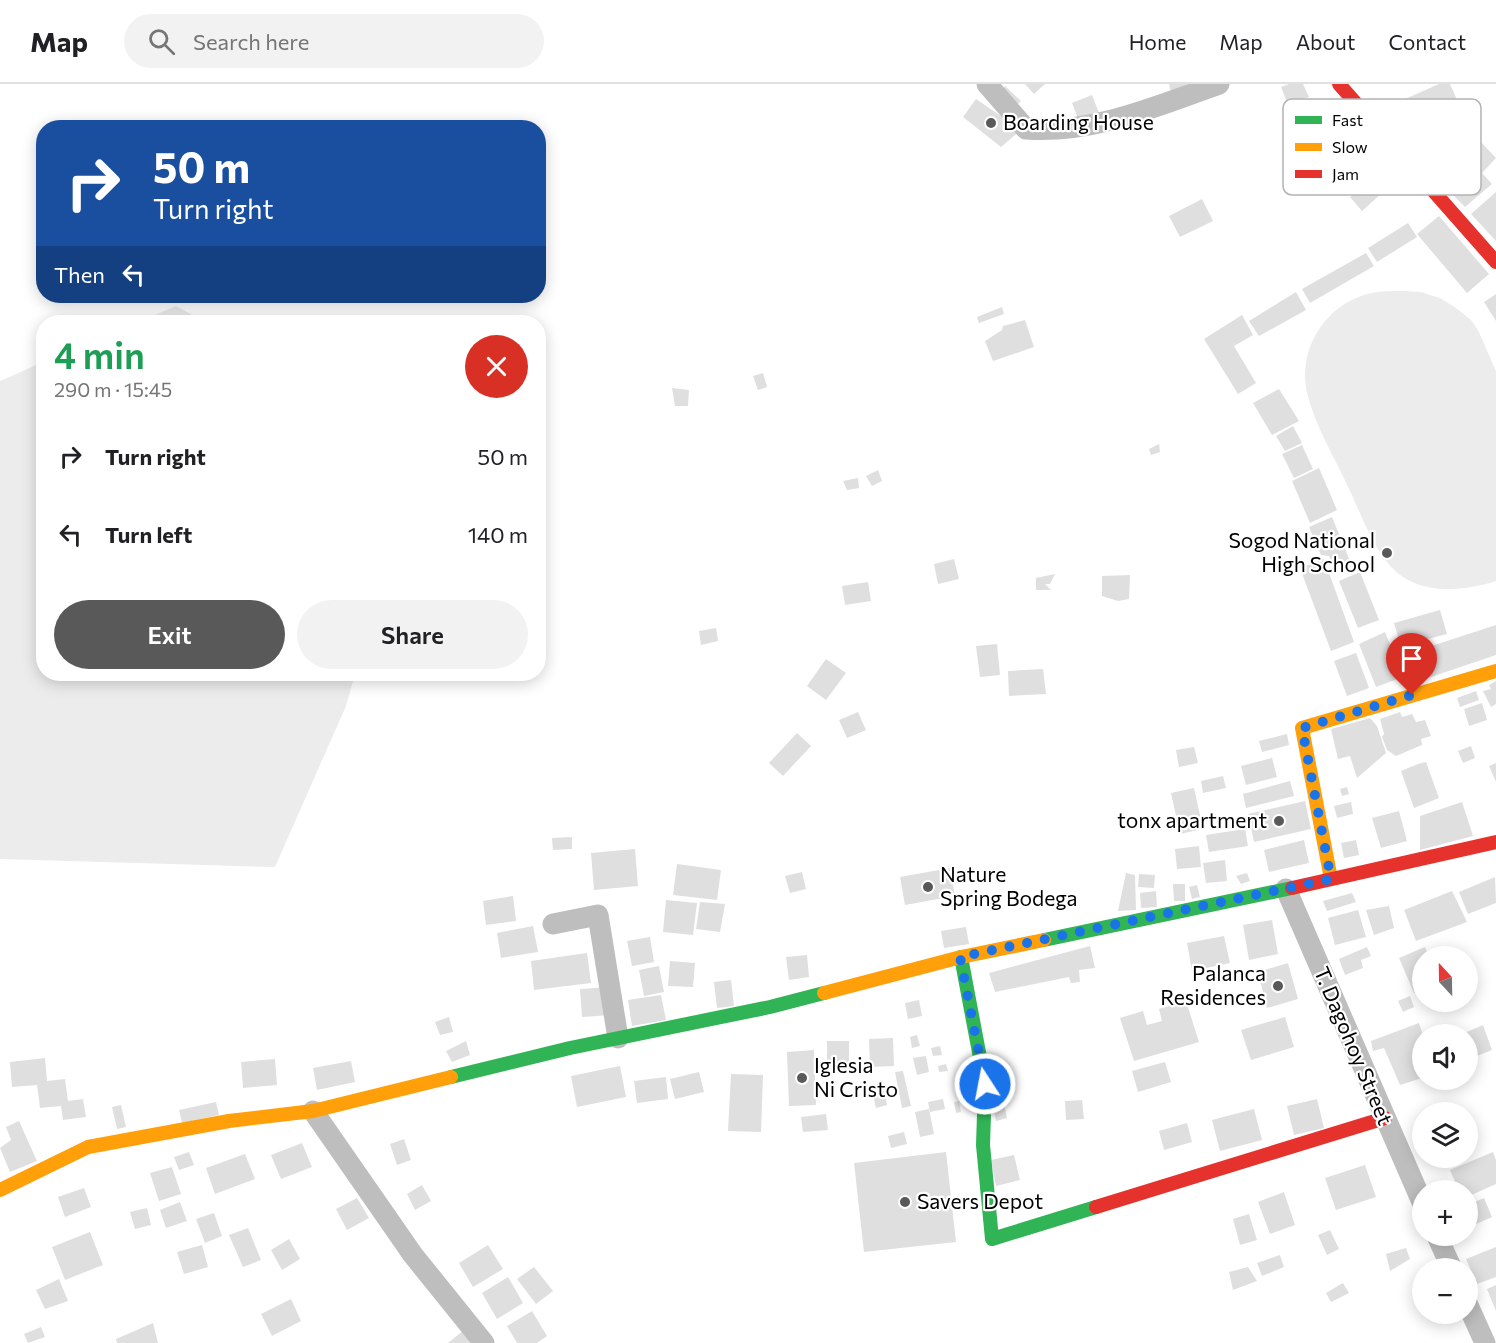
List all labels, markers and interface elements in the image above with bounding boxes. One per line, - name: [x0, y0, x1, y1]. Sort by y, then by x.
- search box: [124, 14, 544, 68]
- text: Map: [30, 24, 88, 58]
- icon: search: [145, 25, 178, 58]
- text: Search here: [193, 28, 309, 55]
- text: Home: [1129, 29, 1186, 54]
- text: Map: [1219, 29, 1263, 54]
- text: About: [1296, 29, 1355, 54]
- text: Contact: [1388, 29, 1466, 54]
- legend: [1283, 99, 1481, 195]
- place label: Boarding House: [1003, 109, 1154, 134]
- text: Fast: [1332, 110, 1363, 129]
- marker: Boarding House: [984, 116, 998, 130]
- text: Slow: [1332, 137, 1368, 156]
- text: 50 m: [153, 140, 250, 192]
- icon: right: [54, 144, 132, 222]
- text: Jam: [1332, 164, 1359, 183]
- text: Turn right: [153, 192, 273, 225]
- icon: left: [117, 258, 150, 291]
- text: Then: [54, 261, 105, 288]
- text: 4 min: [54, 332, 145, 376]
- button: close: [465, 335, 528, 398]
- text: 290 m · 15:45: [54, 377, 172, 401]
- icon: right: [54, 440, 87, 473]
- text: Turn right: [105, 443, 206, 470]
- text: 50 m: [478, 443, 528, 470]
- icon: left: [54, 518, 87, 551]
- text: Turn left: [105, 521, 192, 548]
- text: 140 m: [468, 521, 528, 548]
- place label: Sogod National High School: [1229, 527, 1375, 576]
- marker: Sogod National High School: [1380, 546, 1394, 560]
- button: Exit: [54, 600, 285, 669]
- button: Share: [297, 600, 528, 669]
- pin: [1386, 633, 1437, 695]
- icon: arrive: [1395, 642, 1428, 675]
- place label: tonx apartment: [1117, 807, 1267, 832]
- marker: tonx apartment: [1272, 814, 1286, 828]
- place label: Nature Spring Bodega: [940, 861, 1077, 910]
- marker: Nature Spring Bodega: [921, 880, 935, 894]
- north arrow: [1412, 946, 1478, 1012]
- map controls: [1412, 946, 1478, 1324]
- place label: Palanca Residences: [1160, 960, 1266, 1009]
- street label: T. Dagohoy Street: [1310, 962, 1399, 1128]
- marker: Palanca Residences: [1271, 979, 1285, 993]
- button: sound: [1412, 1024, 1478, 1090]
- place label: Iglesia Ni Cristo: [814, 1052, 898, 1101]
- position arrow: [953, 1052, 1017, 1116]
- marker: Iglesia Ni Cristo: [795, 1071, 809, 1085]
- button: layers: [1412, 1102, 1478, 1168]
- button: +: [1412, 1180, 1478, 1246]
- place label: Savers Depot: [917, 1188, 1043, 1213]
- marker: Savers Depot: [898, 1195, 912, 1209]
- button: −: [1412, 1258, 1478, 1324]

